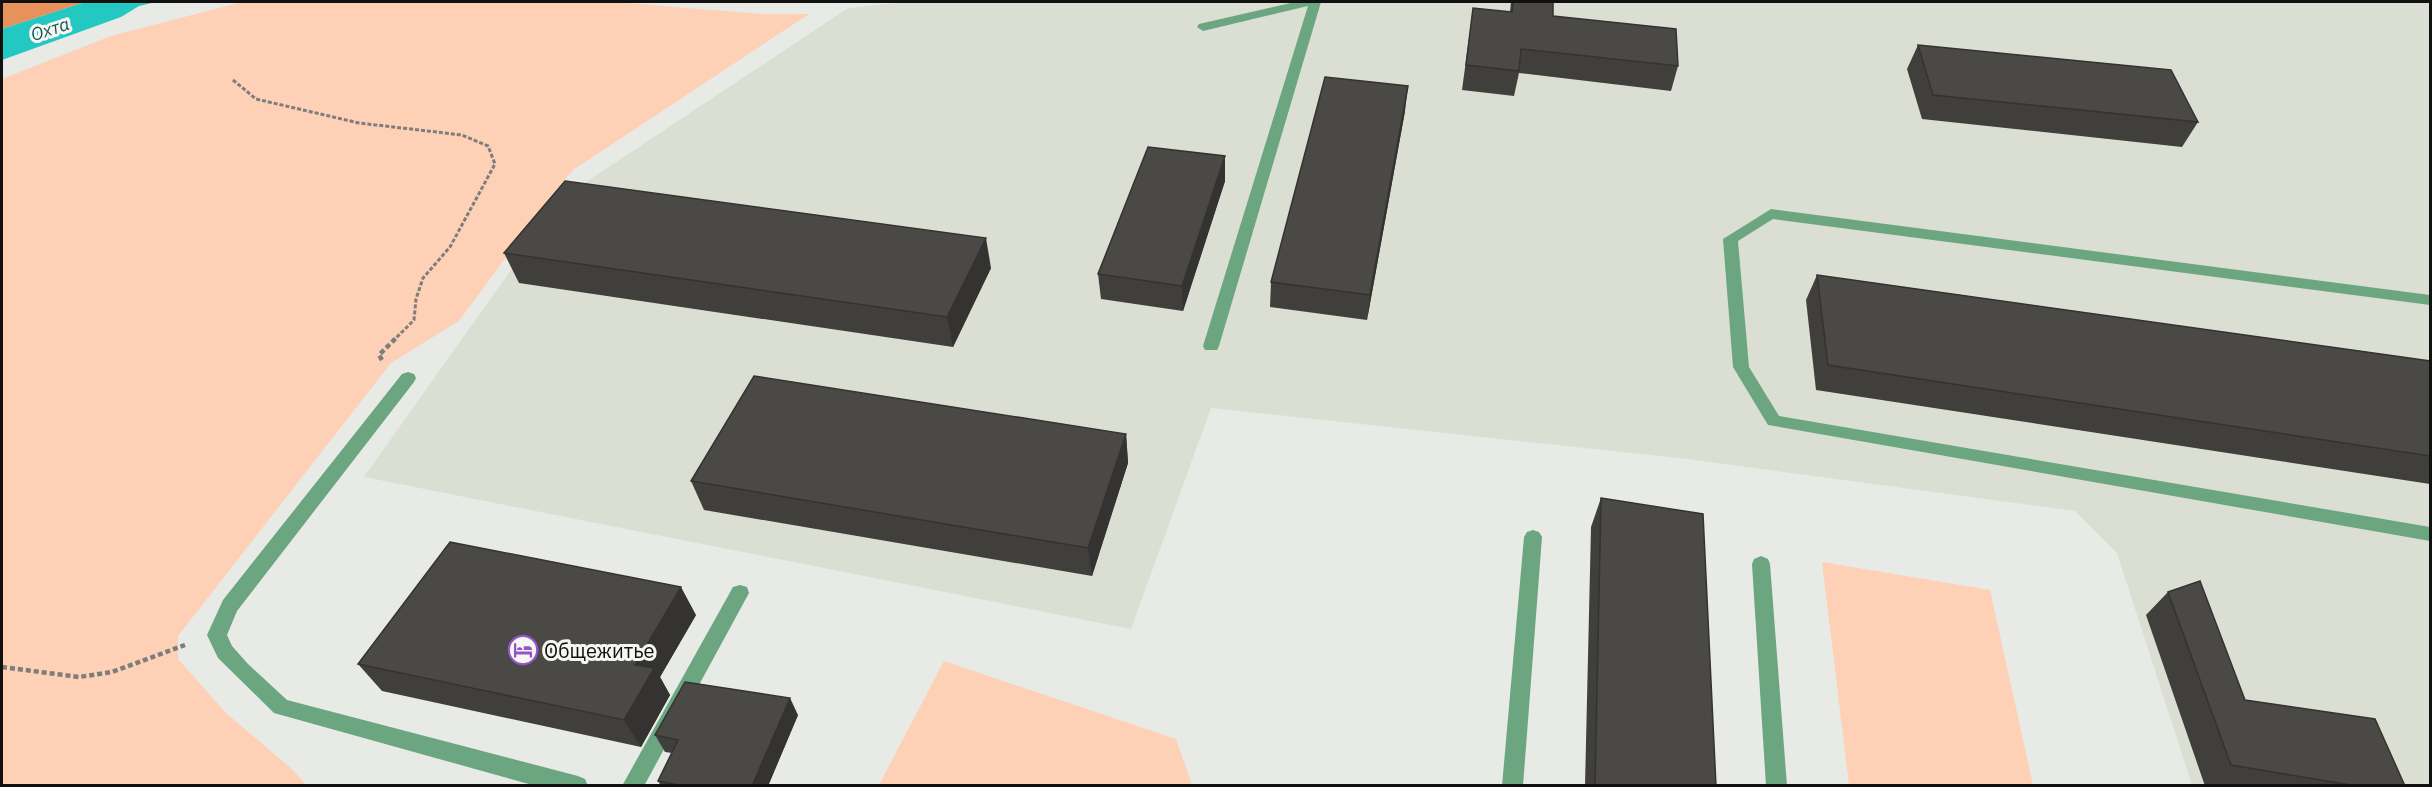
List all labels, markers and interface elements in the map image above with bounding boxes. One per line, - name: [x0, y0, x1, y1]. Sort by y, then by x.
- water label: Охта: [28, 12, 72, 46]
- hotel icon: Общежитье: [507, 634, 539, 666]
- place label: Общежитье: [544, 637, 655, 664]

